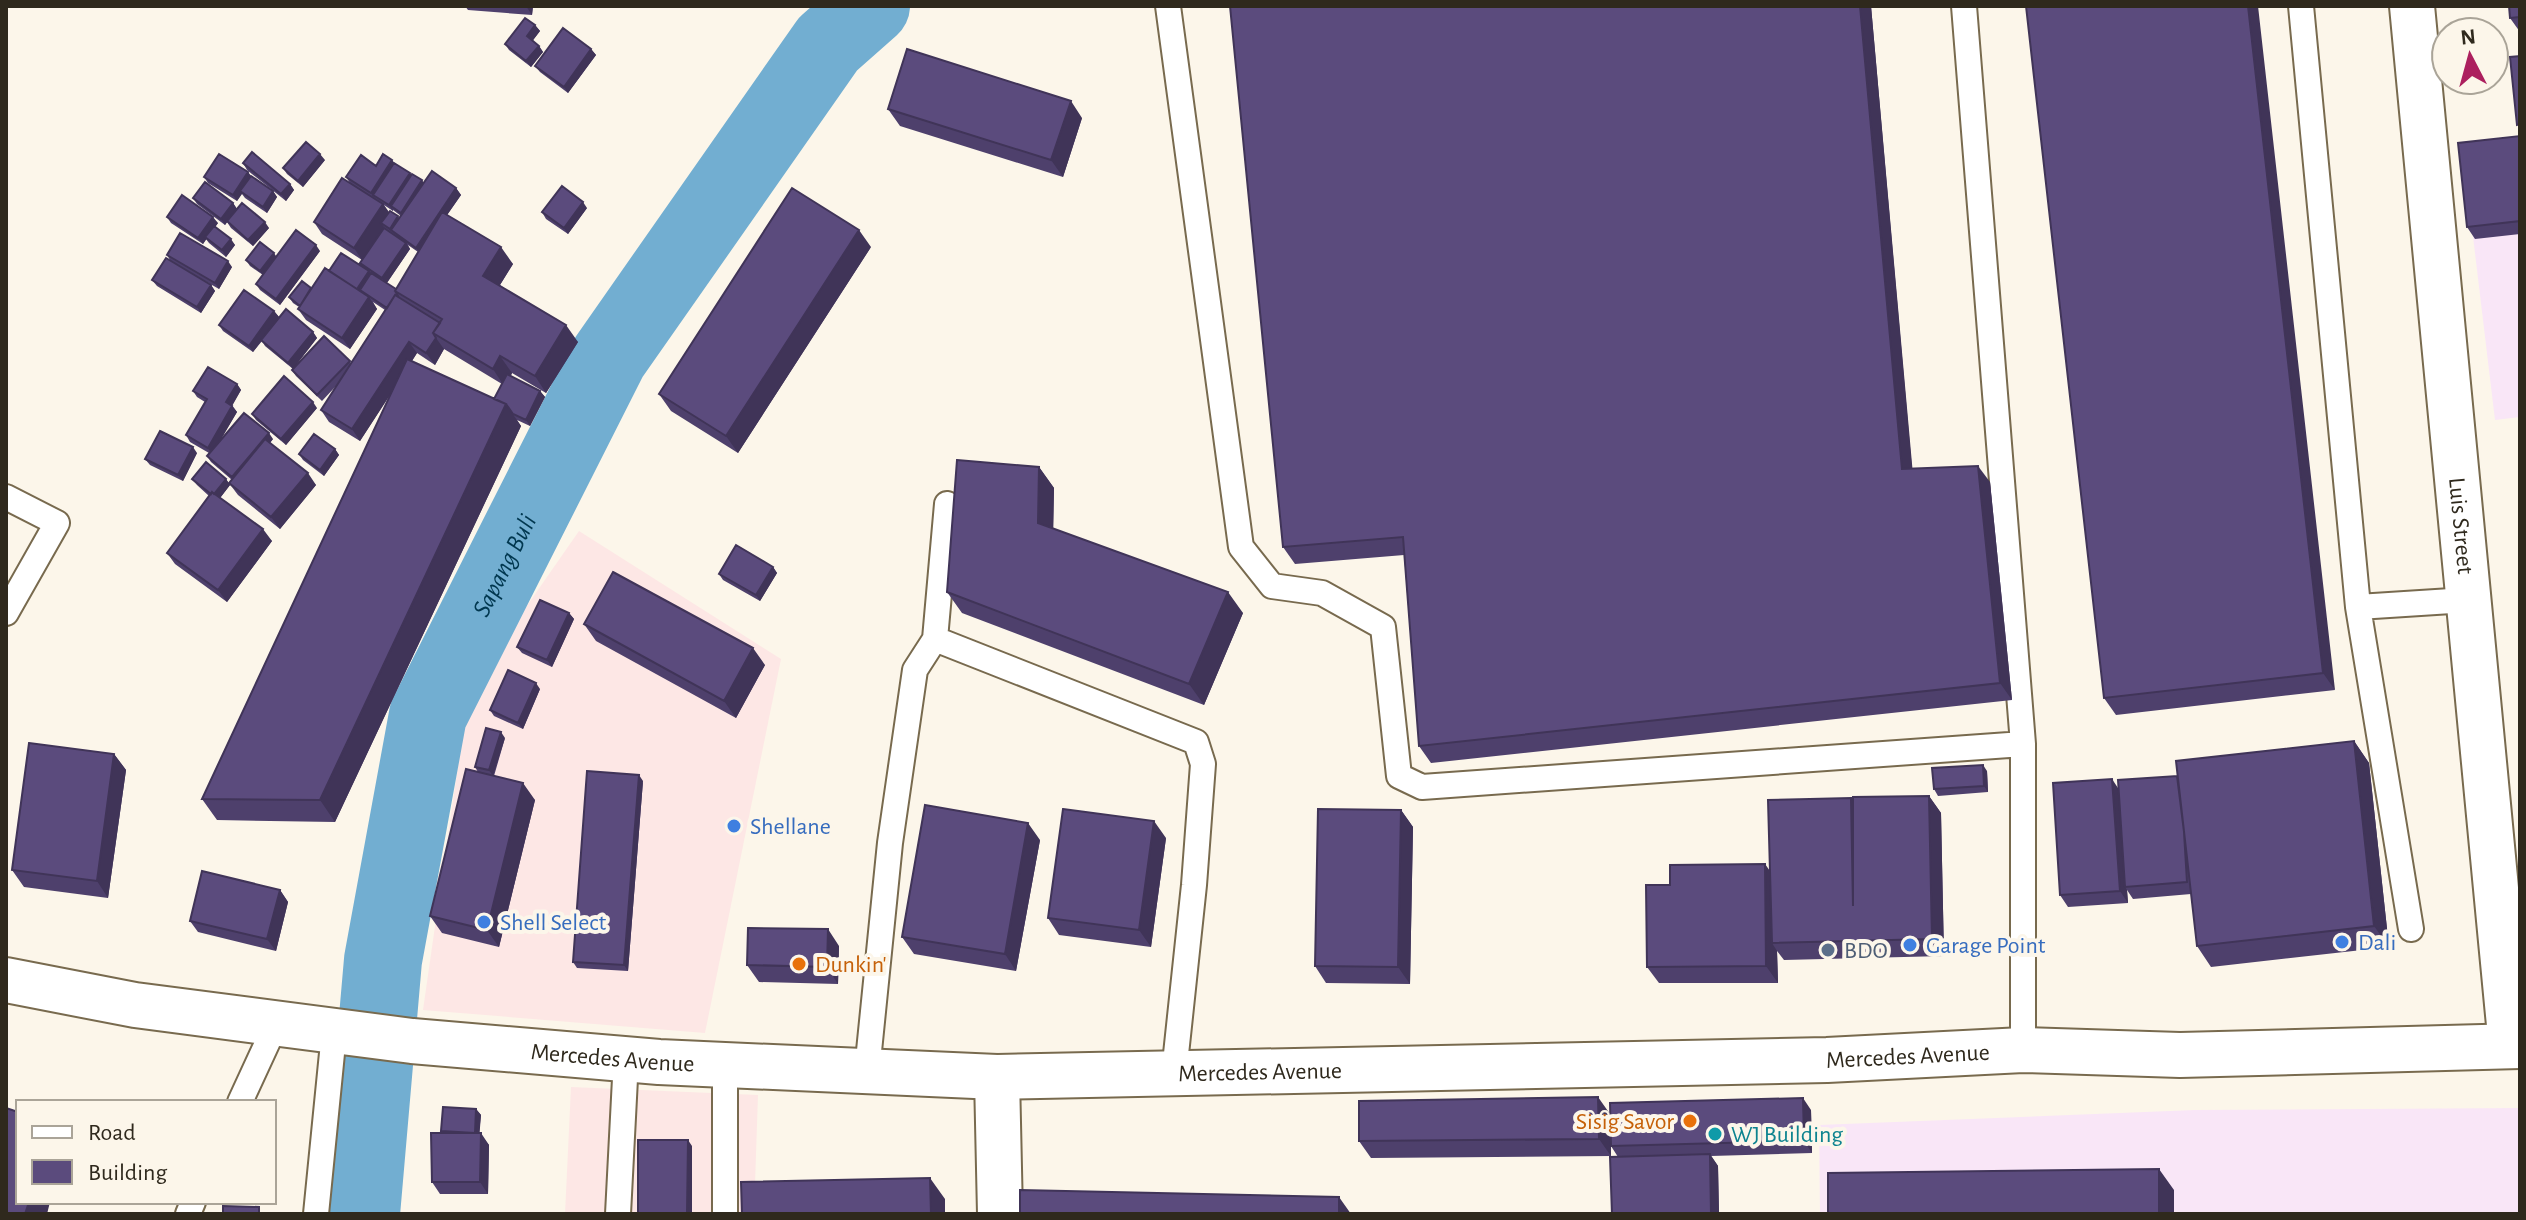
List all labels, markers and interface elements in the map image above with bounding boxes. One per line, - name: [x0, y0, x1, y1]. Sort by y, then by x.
- north arrow: [2430, 16, 2510, 96]
- text: N: [2459, 25, 2477, 49]
- street label: Luis Street: [2444, 476, 2477, 576]
- water label: Sapang Buli: [468, 510, 541, 621]
- place label: Shellane: [750, 815, 831, 839]
- marker: Shellane: [725, 817, 743, 835]
- place label: Shell Select: [500, 911, 607, 935]
- marker: Shell Select: [475, 913, 493, 931]
- place label: Dali: [2358, 931, 2396, 955]
- marker: Dali: [2333, 933, 2351, 951]
- place label: Garage Point: [1926, 934, 2046, 958]
- marker: Garage Point: [1901, 936, 1919, 954]
- place label: BDO: [1844, 939, 1888, 963]
- marker: BDO: [1819, 941, 1837, 959]
- place label: Dunkin': [815, 953, 886, 977]
- marker: Dunkin': [790, 955, 808, 973]
- street label: Mercedes Avenue: [530, 1040, 695, 1077]
- street label: Mercedes Avenue: [1825, 1041, 1990, 1073]
- street label: Mercedes Avenue: [1178, 1059, 1342, 1086]
- legend: [16, 1100, 276, 1204]
- place label: Sisig Savor: [1576, 1110, 1674, 1134]
- marker: Sisig Savor: [1681, 1112, 1699, 1130]
- text: Road: [88, 1121, 136, 1145]
- place label: WJ Building: [1731, 1123, 1843, 1147]
- marker: WJ Building: [1706, 1125, 1724, 1143]
- text: Building: [88, 1161, 167, 1185]

